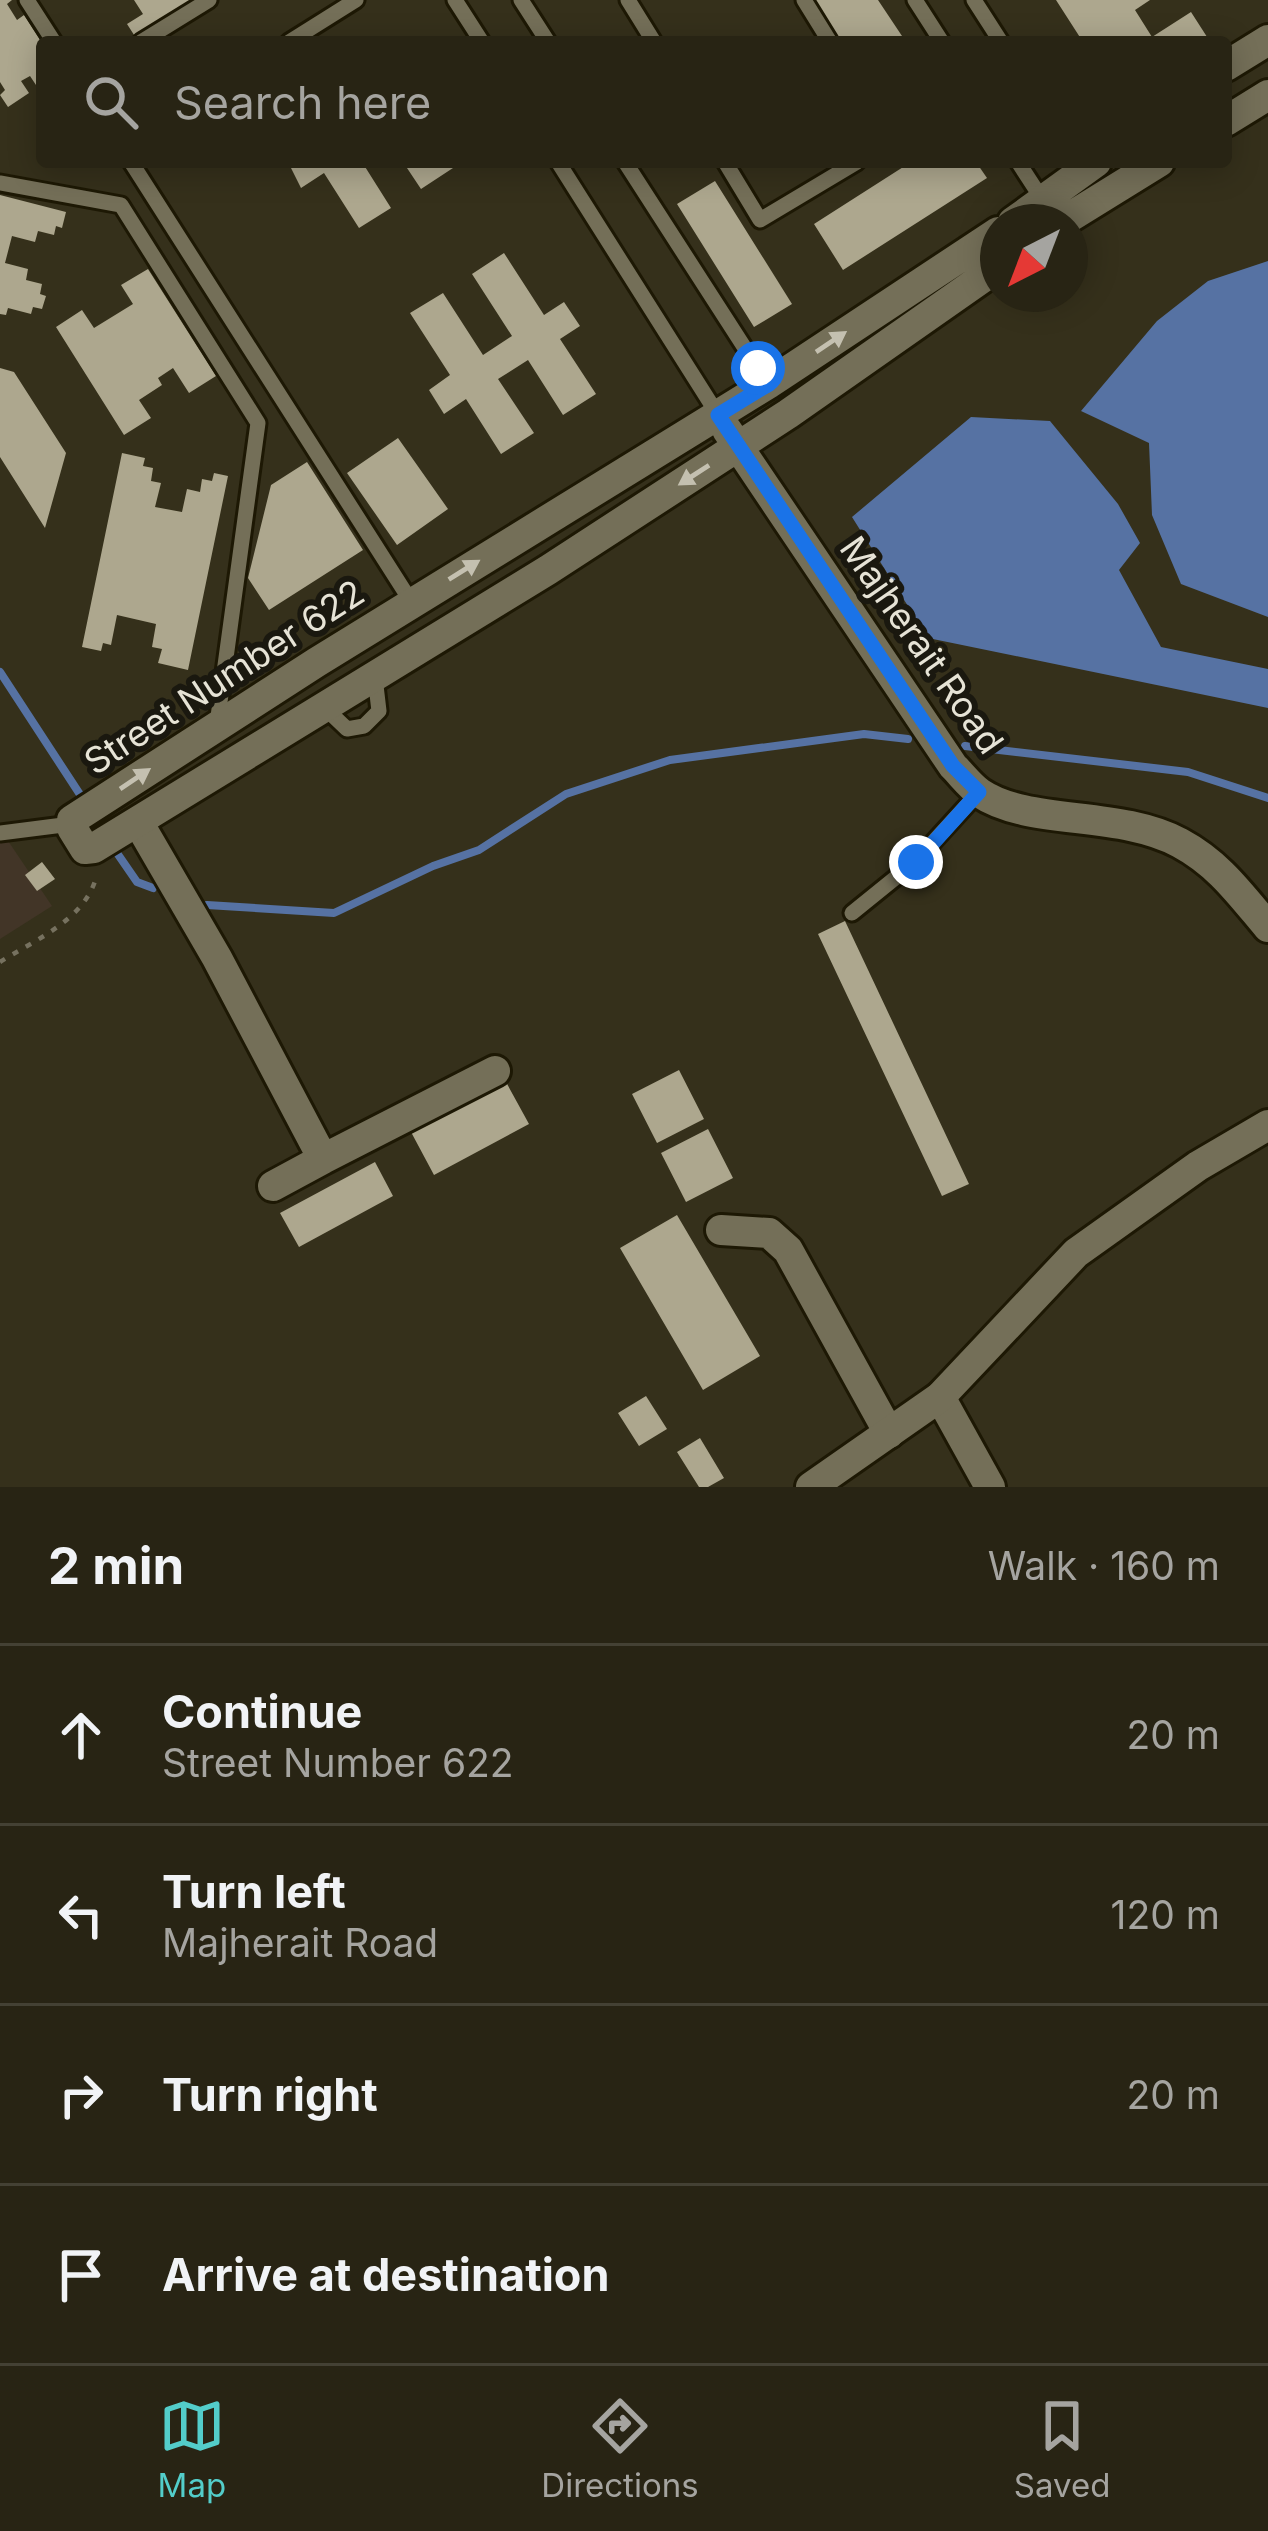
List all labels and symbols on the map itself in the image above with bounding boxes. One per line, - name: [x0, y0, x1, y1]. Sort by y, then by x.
- north arrow: [980, 204, 1088, 312]
- one-way arrow: [814, 331, 847, 354]
- route start: [731, 341, 785, 395]
- one-way arrow: [677, 463, 710, 485]
- street label: Majherait Road: [831, 528, 1013, 762]
- one-way arrow: [448, 560, 480, 582]
- street label: Street Number 622: [76, 570, 372, 784]
- one-way arrow: [118, 768, 151, 791]
- route end: [889, 835, 943, 889]

